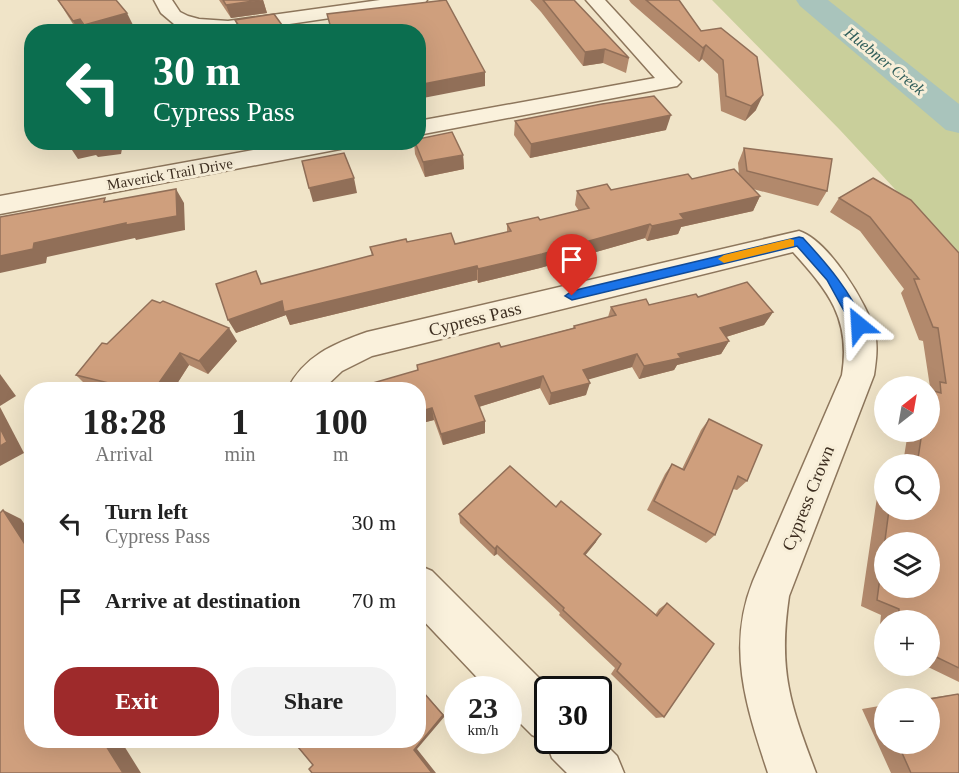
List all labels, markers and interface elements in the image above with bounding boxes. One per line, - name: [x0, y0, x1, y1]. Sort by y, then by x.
- water label: Huebner Creek: [841, 23, 929, 99]
- icon: left: [54, 48, 132, 126]
- text: 30 m: [153, 48, 241, 94]
- text: Cypress Pass: [153, 97, 295, 127]
- street label: Maverick Trail Drive: [106, 155, 234, 193]
- pin: [546, 234, 597, 296]
- icon: arrive: [555, 243, 588, 276]
- position arrow: [827, 293, 891, 357]
- street label: Cypress Pass: [427, 298, 523, 340]
- north arrow: [874, 376, 940, 442]
- map controls: [874, 376, 940, 754]
- text: 18:28: [82, 402, 166, 442]
- text: 1: [231, 402, 249, 442]
- text: 100: [314, 402, 368, 442]
- text: Arrival: [95, 443, 153, 465]
- text: min: [224, 443, 256, 465]
- text: m: [333, 443, 349, 465]
- street label: Cypress Crown: [778, 443, 838, 553]
- button: search: [874, 454, 940, 520]
- text: Turn left: [105, 499, 188, 524]
- icon: left: [54, 507, 87, 540]
- text: 30 m: [351, 510, 396, 535]
- text: Cypress Pass: [105, 525, 210, 547]
- button: layers: [874, 532, 940, 598]
- icon: arrive: [54, 585, 87, 618]
- text: Arrive at destination: [105, 588, 301, 613]
- text: 70 m: [351, 588, 396, 613]
- button: +: [874, 610, 940, 676]
- button: Exit: [54, 667, 219, 736]
- button: Share: [231, 667, 396, 736]
- speed limit sign: 30: [534, 676, 612, 754]
- button: −: [874, 688, 940, 754]
- text: 23: [468, 691, 498, 724]
- text: km/h: [468, 722, 498, 738]

